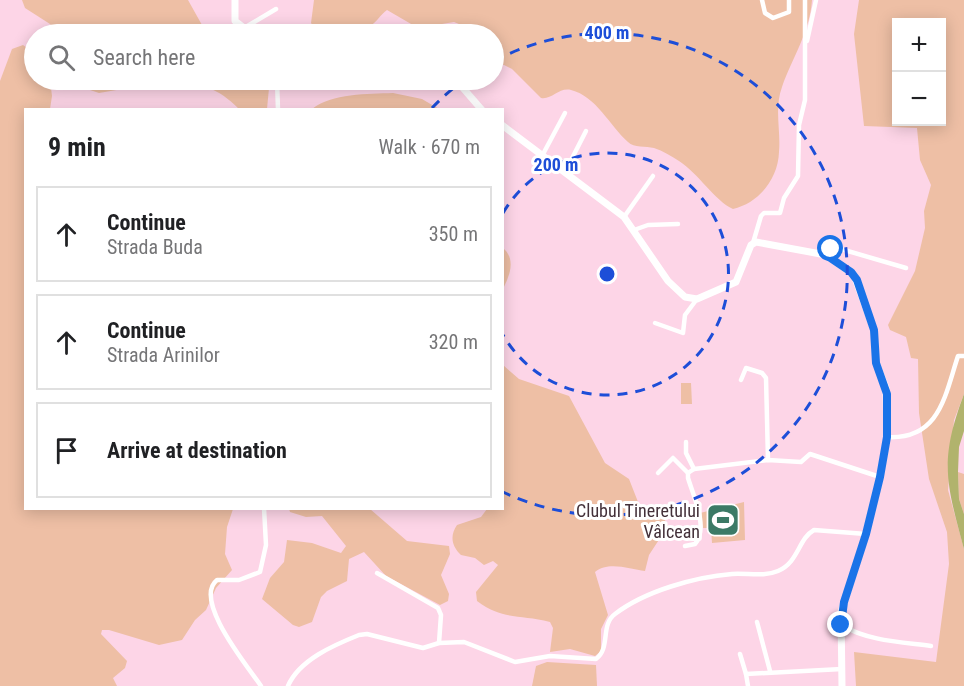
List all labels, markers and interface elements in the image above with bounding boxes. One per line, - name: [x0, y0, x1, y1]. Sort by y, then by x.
- map controls: [892, 18, 946, 126]
- button: +: [892, 18, 946, 72]
- text: 400 m: [585, 22, 629, 43]
- search box: [24, 24, 504, 90]
- icon: search: [45, 41, 78, 74]
- text: Search here: [93, 45, 195, 70]
- button: −: [892, 72, 946, 126]
- text: 9 min: [48, 132, 106, 162]
- text: Walk · 670 m: [379, 135, 480, 159]
- text: 200 m: [534, 154, 578, 175]
- text: Continue: [107, 210, 186, 235]
- icon: ahead: [50, 218, 83, 251]
- text: 350 m: [429, 222, 478, 246]
- text: Strada Buda: [107, 235, 203, 259]
- route start: [817, 235, 843, 261]
- centre of rings: [597, 264, 617, 284]
- text: Continue: [107, 318, 186, 343]
- icon: ahead: [50, 326, 83, 359]
- text: 320 m: [429, 330, 478, 354]
- text: Strada Arinilor: [107, 343, 220, 367]
- icon: arrive: [50, 434, 83, 467]
- text: Arrive at destination: [107, 438, 287, 463]
- place label: Clubul Tineretului Vâlcean: [576, 500, 700, 542]
- sports icon: Clubul Tineretului Vâlcean: [705, 502, 741, 538]
- route end: [827, 611, 853, 637]

